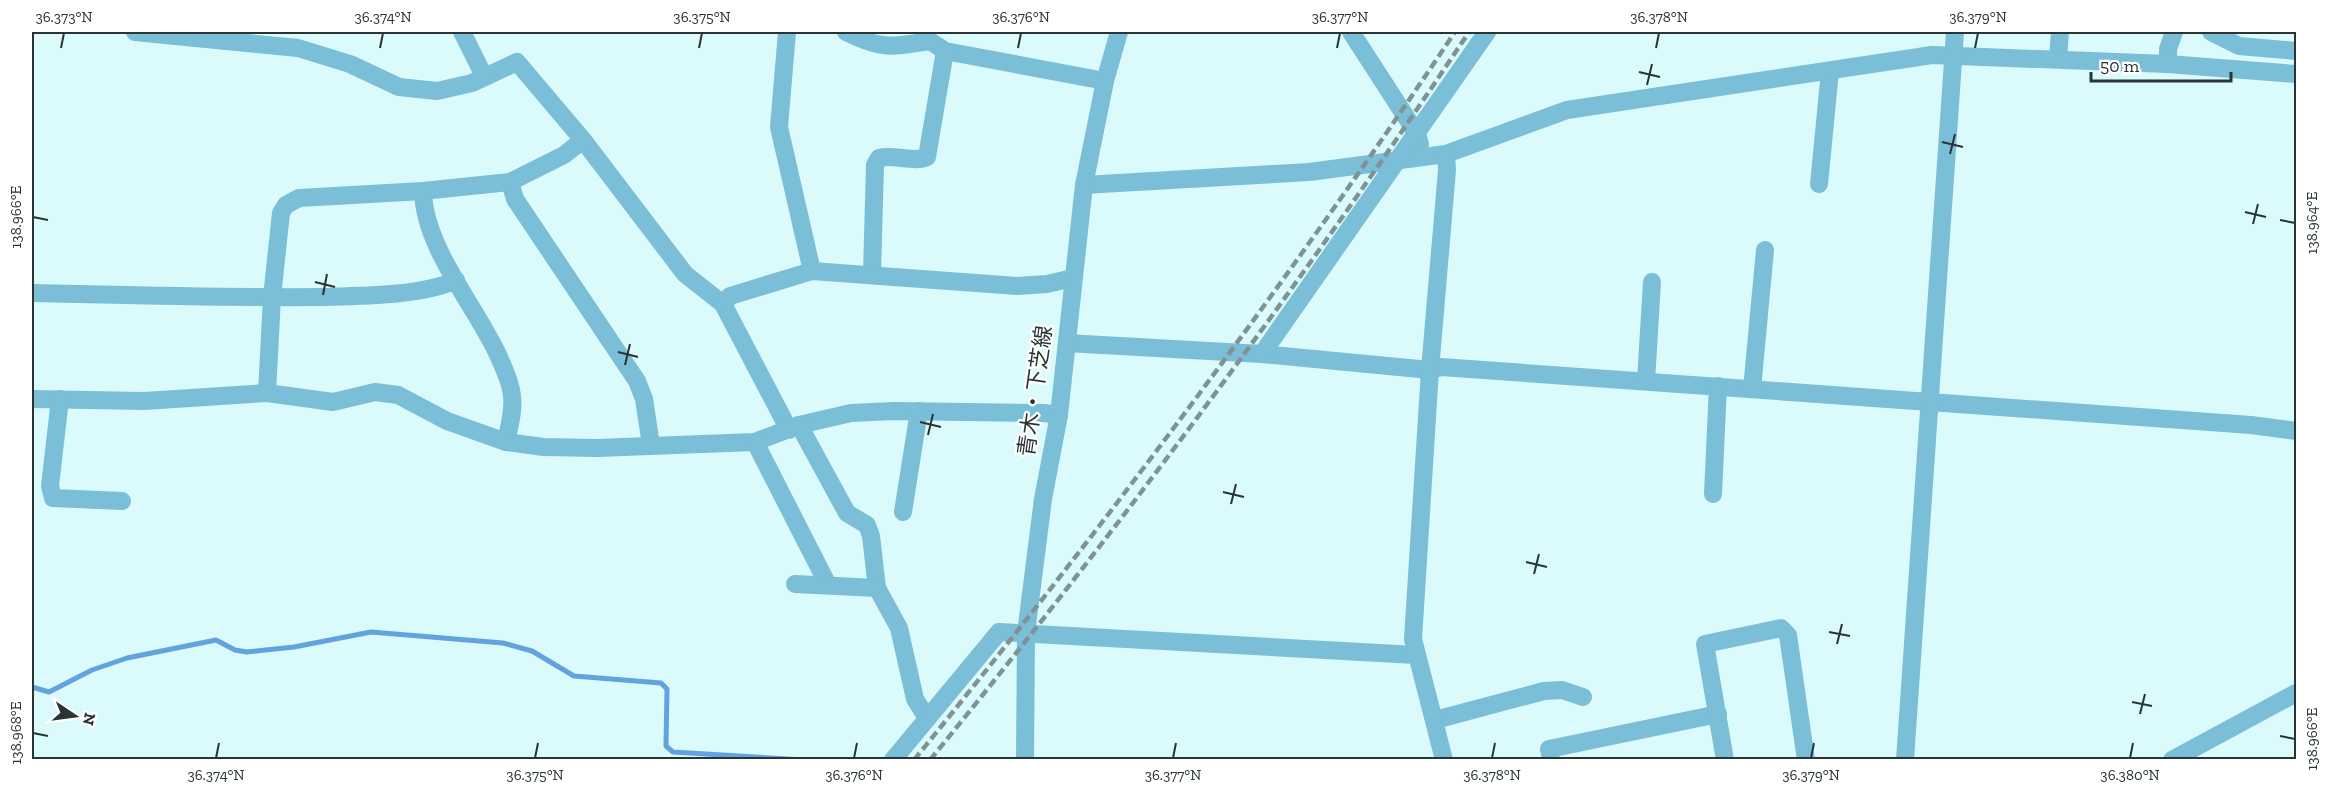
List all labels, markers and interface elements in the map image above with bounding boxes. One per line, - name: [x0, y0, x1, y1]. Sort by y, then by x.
- text: 36.373°N: [35, 8, 93, 26]
- text: 36.374°N: [354, 8, 412, 26]
- text: 36.375°N: [673, 8, 731, 26]
- text: 36.376°N: [992, 8, 1050, 26]
- text: 36.377°N: [1312, 8, 1368, 26]
- text: 36.378°N: [1630, 8, 1688, 26]
- text: 36.379°N: [1949, 8, 2007, 26]
- scale bar: [2091, 45, 2230, 83]
- text: 50 m: [2100, 55, 2140, 77]
- text: 138.966°E: [7, 185, 25, 248]
- text: 138.964°E: [2303, 191, 2321, 254]
- street label: 青木・下芝線: [1012, 324, 1058, 458]
- north arrow: [45, 686, 105, 746]
- text: 138.968°E: [7, 701, 25, 764]
- text: 138.966°E: [2303, 707, 2321, 770]
- text: N: [79, 711, 100, 727]
- text: 36.374°N: [187, 766, 245, 784]
- text: 36.375°N: [506, 766, 564, 784]
- text: 36.376°N: [825, 766, 883, 784]
- text: 36.377°N: [1145, 766, 1201, 784]
- text: 36.378°N: [1463, 766, 1521, 784]
- text: 36.379°N: [1782, 766, 1840, 784]
- text: 36.380°N: [2100, 766, 2160, 784]

